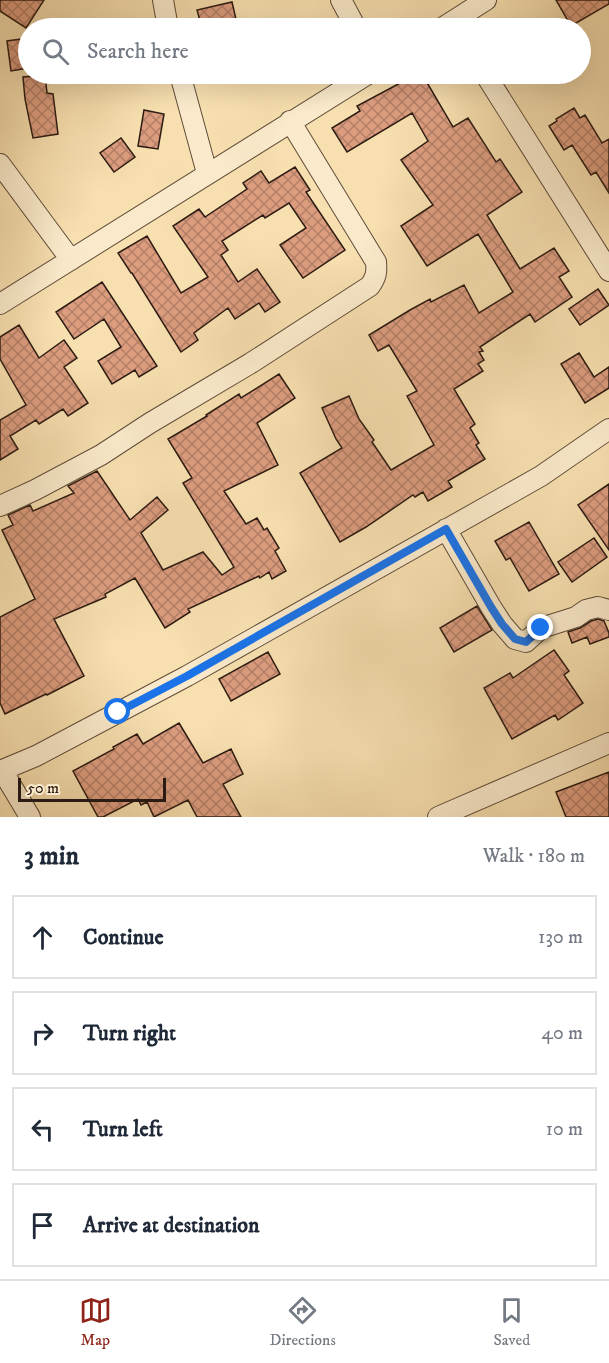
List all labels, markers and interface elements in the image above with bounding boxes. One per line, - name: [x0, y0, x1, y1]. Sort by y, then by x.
- search box: [18, 18, 591, 84]
- icon: search: [39, 35, 72, 68]
- text: Search here: [87, 38, 189, 65]
- route end: [527, 614, 553, 640]
- route start: [104, 698, 130, 724]
- scale bar: [18, 775, 166, 802]
- text: 50 m: [27, 778, 59, 798]
- text: 3 min: [24, 840, 79, 873]
- text: Walk · 180 m: [483, 844, 585, 869]
- icon: ahead: [26, 921, 59, 954]
- text: Continue: [83, 924, 164, 951]
- text: 130 m: [538, 925, 583, 950]
- icon: right: [26, 1017, 59, 1050]
- text: Turn right: [83, 1020, 176, 1047]
- text: 40 m: [541, 1021, 583, 1046]
- icon: left: [26, 1113, 59, 1146]
- text: Turn left: [83, 1116, 163, 1143]
- text: 10 m: [546, 1117, 583, 1142]
- icon: arrive: [26, 1209, 59, 1242]
- text: Arrive at destination: [83, 1212, 260, 1239]
- tab: Map: [79, 1294, 112, 1350]
- tab: Directions: [269, 1294, 336, 1350]
- tab: Saved: [493, 1294, 530, 1350]

